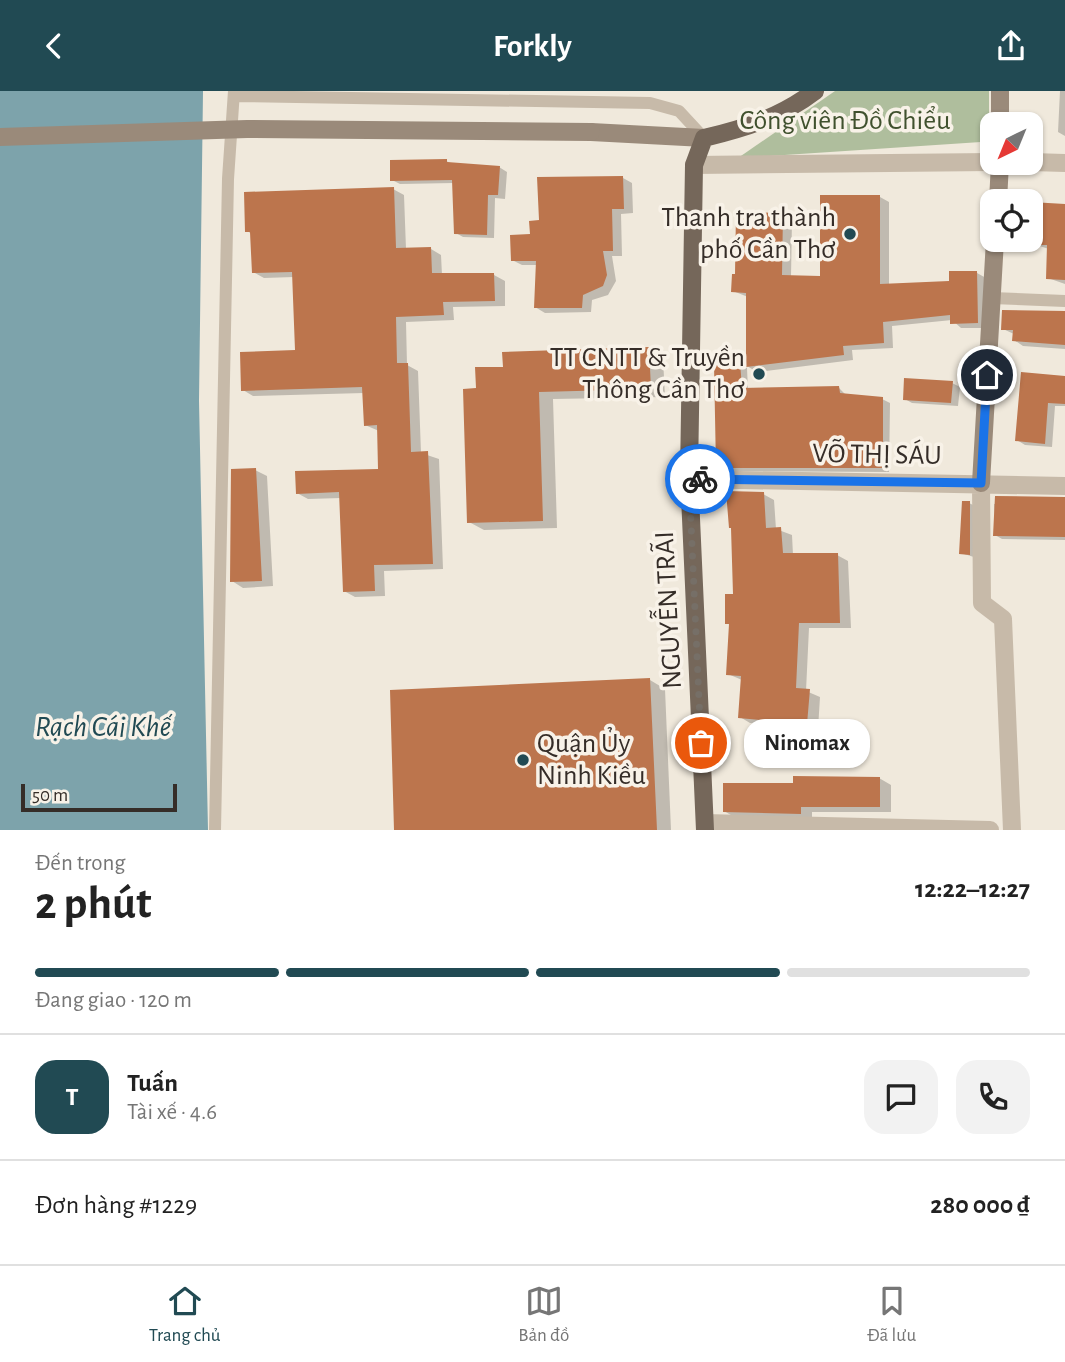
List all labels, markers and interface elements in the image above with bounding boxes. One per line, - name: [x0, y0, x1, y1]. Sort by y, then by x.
- icon: back: [35, 27, 73, 65]
- icon: share: [992, 27, 1030, 65]
- text: Forkly: [493, 30, 572, 62]
- park label: Công viên Đồ Chiểu: [740, 106, 950, 135]
- north arrow: [980, 112, 1043, 175]
- map controls: [980, 112, 1043, 252]
- button: locate: [980, 189, 1043, 252]
- place label: Thanh tra thành phố Cần Thơ: [661, 204, 836, 264]
- marker: Thanh tra thành phố Cần Thơ: [842, 226, 858, 242]
- place label: TT CNTT & Truyền Thông Cần Thơ: [550, 344, 745, 404]
- pin: [957, 345, 1017, 405]
- icon: home: [968, 356, 1006, 394]
- marker: TT CNTT & Truyền Thông Cần Thơ: [751, 366, 767, 382]
- street label: VÕ THỊ SÁU: [812, 437, 942, 470]
- courier: [665, 444, 735, 514]
- icon: bike: [681, 460, 719, 498]
- street label: NGUYỄN TRÃI: [645, 530, 687, 690]
- water label: Rạch Cái Khế: [35, 712, 173, 742]
- pin: [671, 713, 731, 773]
- callout: Ninomax: [743, 719, 869, 767]
- icon: bag: [682, 724, 720, 762]
- place label: Quận Ủy Ninh Kiều: [537, 726, 646, 790]
- text: Ninomax: [764, 732, 850, 755]
- marker: Quận Ủy Ninh Kiều: [515, 752, 531, 768]
- scale bar: [21, 781, 177, 813]
- text: 50 m: [32, 786, 68, 805]
- text: Đến trong: [35, 852, 126, 875]
- text: 12:22–12:27: [915, 876, 1030, 902]
- text: 2 phút: [35, 881, 152, 927]
- text: Đang giao · 120 m: [35, 989, 192, 1012]
- button: chat: [864, 1060, 938, 1134]
- button: phone: [956, 1060, 1030, 1134]
- text: Tuấn: [127, 1070, 178, 1096]
- text: T: [65, 1084, 79, 1110]
- text: Tài xế · 4.6: [127, 1101, 217, 1124]
- text: Đơn hàng #1229: [35, 1192, 197, 1218]
- text: 280 000 ₫: [930, 1192, 1030, 1218]
- tab: Trang chủ: [149, 1282, 221, 1347]
- tab: Bản đồ: [518, 1282, 569, 1347]
- tab: Đã lưu: [867, 1282, 916, 1347]

